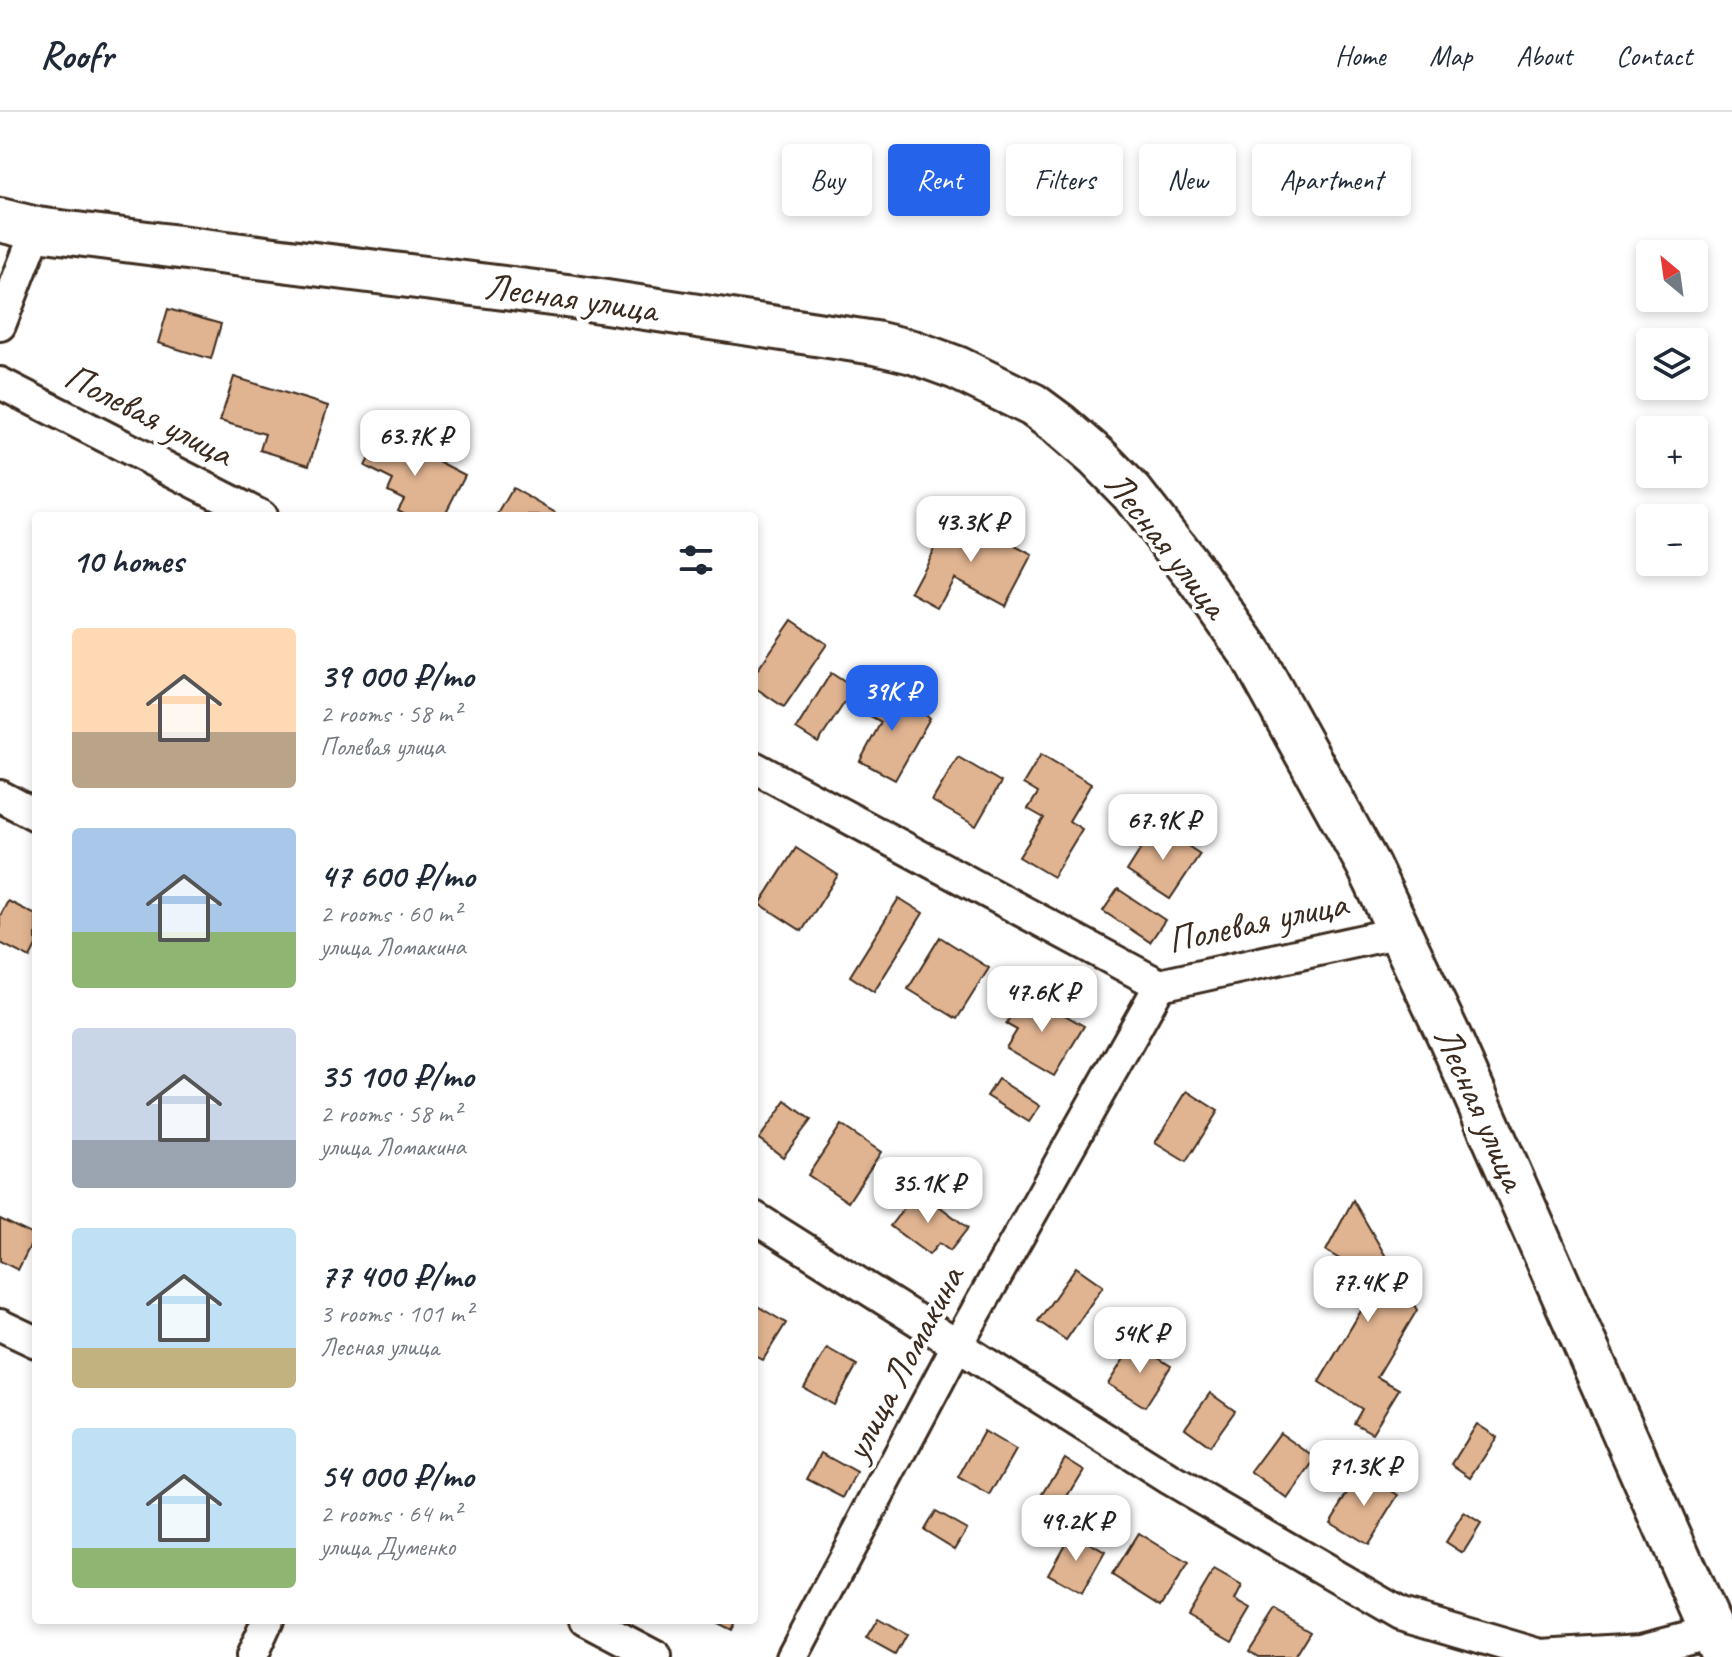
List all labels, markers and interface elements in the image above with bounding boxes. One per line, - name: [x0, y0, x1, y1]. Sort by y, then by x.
- text: Roofr: [40, 32, 113, 79]
- text: Home: [1335, 38, 1385, 73]
- text: Map: [1429, 38, 1472, 73]
- text: About: [1516, 38, 1572, 73]
- text: Contact: [1616, 38, 1692, 73]
- chip: Buy: [782, 144, 872, 216]
- chip: Rent: [888, 144, 990, 216]
- chip: Filters: [1006, 144, 1123, 216]
- chip: New: [1139, 144, 1236, 216]
- chip: Apartment: [1252, 144, 1411, 216]
- north arrow: [1636, 240, 1708, 312]
- map controls: [1636, 240, 1708, 576]
- street label: Лесная улица: [482, 262, 664, 333]
- button: layers: [1636, 328, 1708, 400]
- street label: Полевая улица: [57, 352, 243, 478]
- pin: 63.7K ₽: [341, 410, 489, 478]
- button: +: [1636, 416, 1708, 488]
- text: 63.7K ₽: [378, 419, 452, 452]
- street label: Лесная улица: [1095, 461, 1241, 630]
- pin: 43.3K ₽: [897, 496, 1045, 564]
- button: −: [1636, 504, 1708, 576]
- text: 43.3K ₽: [934, 505, 1008, 538]
- icon: filters: [674, 538, 718, 582]
- text: 10 homes: [72, 539, 183, 582]
- text: 39 000 ₽/mo: [320, 654, 474, 697]
- icon: home: [136, 660, 232, 756]
- pin: 39K ₽: [836, 665, 948, 733]
- text: 39K ₽: [864, 674, 920, 707]
- text: 2 rooms · 58 m²: [320, 697, 461, 730]
- text: Полевая улица: [320, 730, 445, 763]
- pin: 67.9K ₽: [1089, 794, 1237, 862]
- text: 67.9K ₽: [1126, 803, 1200, 836]
- text: 47 600 ₽/mo: [320, 854, 475, 897]
- icon: home: [136, 860, 232, 956]
- street label: Полевая улица: [1163, 879, 1353, 963]
- text: 2 rooms · 60 m²: [320, 897, 461, 930]
- text: улица Ломакина: [320, 930, 466, 963]
- pin: 47.6K ₽: [968, 966, 1116, 1034]
- text: 47.6K ₽: [1005, 975, 1079, 1008]
- street label: Лесная улица: [1424, 1019, 1539, 1200]
- text: 35 100 ₽/mo: [320, 1054, 474, 1097]
- icon: home: [136, 1060, 232, 1156]
- text: 2 rooms · 58 m²: [320, 1097, 461, 1130]
- text: улица Ломакина: [320, 1130, 466, 1163]
- pin: 35.1K ₽: [854, 1157, 1002, 1225]
- text: 35.1K ₽: [892, 1166, 964, 1199]
- text: 77 400 ₽/mo: [320, 1254, 474, 1297]
- street label: улица Ломакина: [832, 1256, 975, 1470]
- pin: 77.4K ₽: [1294, 1256, 1442, 1324]
- icon: home: [136, 1260, 232, 1356]
- text: 77.4K ₽: [1332, 1265, 1404, 1298]
- text: 3 rooms · 101 m²: [320, 1297, 472, 1330]
- pin: 54K ₽: [1084, 1307, 1196, 1375]
- text: 54K ₽: [1112, 1316, 1168, 1349]
- text: Лесная улица: [320, 1330, 439, 1363]
- pin: 71.3K ₽: [1290, 1440, 1438, 1508]
- text: 71.3K ₽: [1327, 1449, 1401, 1482]
- text: 54 000 ₽/mo: [320, 1454, 474, 1497]
- icon: home: [136, 1460, 232, 1556]
- pin: 49.2K ₽: [1002, 1495, 1150, 1563]
- text: 2 rooms · 64 m²: [320, 1497, 461, 1530]
- text: 49.2K ₽: [1040, 1504, 1112, 1537]
- text: улица Думенко: [320, 1530, 455, 1563]

